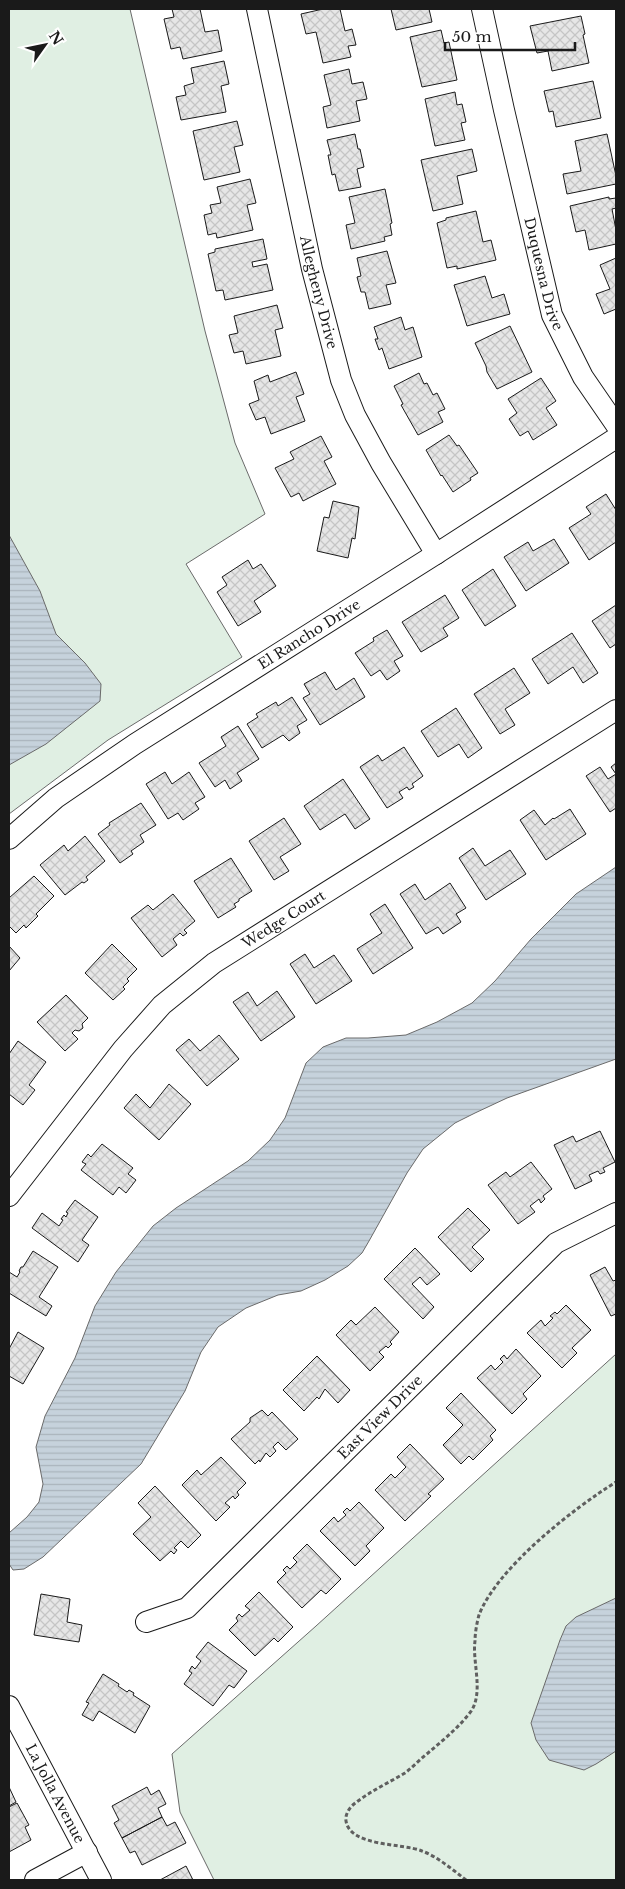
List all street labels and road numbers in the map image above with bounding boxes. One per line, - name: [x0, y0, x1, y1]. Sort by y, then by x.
- street label: Duquesna Drive: [520, 216, 567, 333]
- street label: Allegheny Drive: [296, 233, 342, 351]
- street label: El Rancho Drive: [255, 595, 364, 673]
- street label: Wedge Court: [238, 886, 329, 953]
- street label: East View Drive: [334, 1371, 426, 1463]
- street label: La Jolla Avenue: [22, 1741, 89, 1846]

